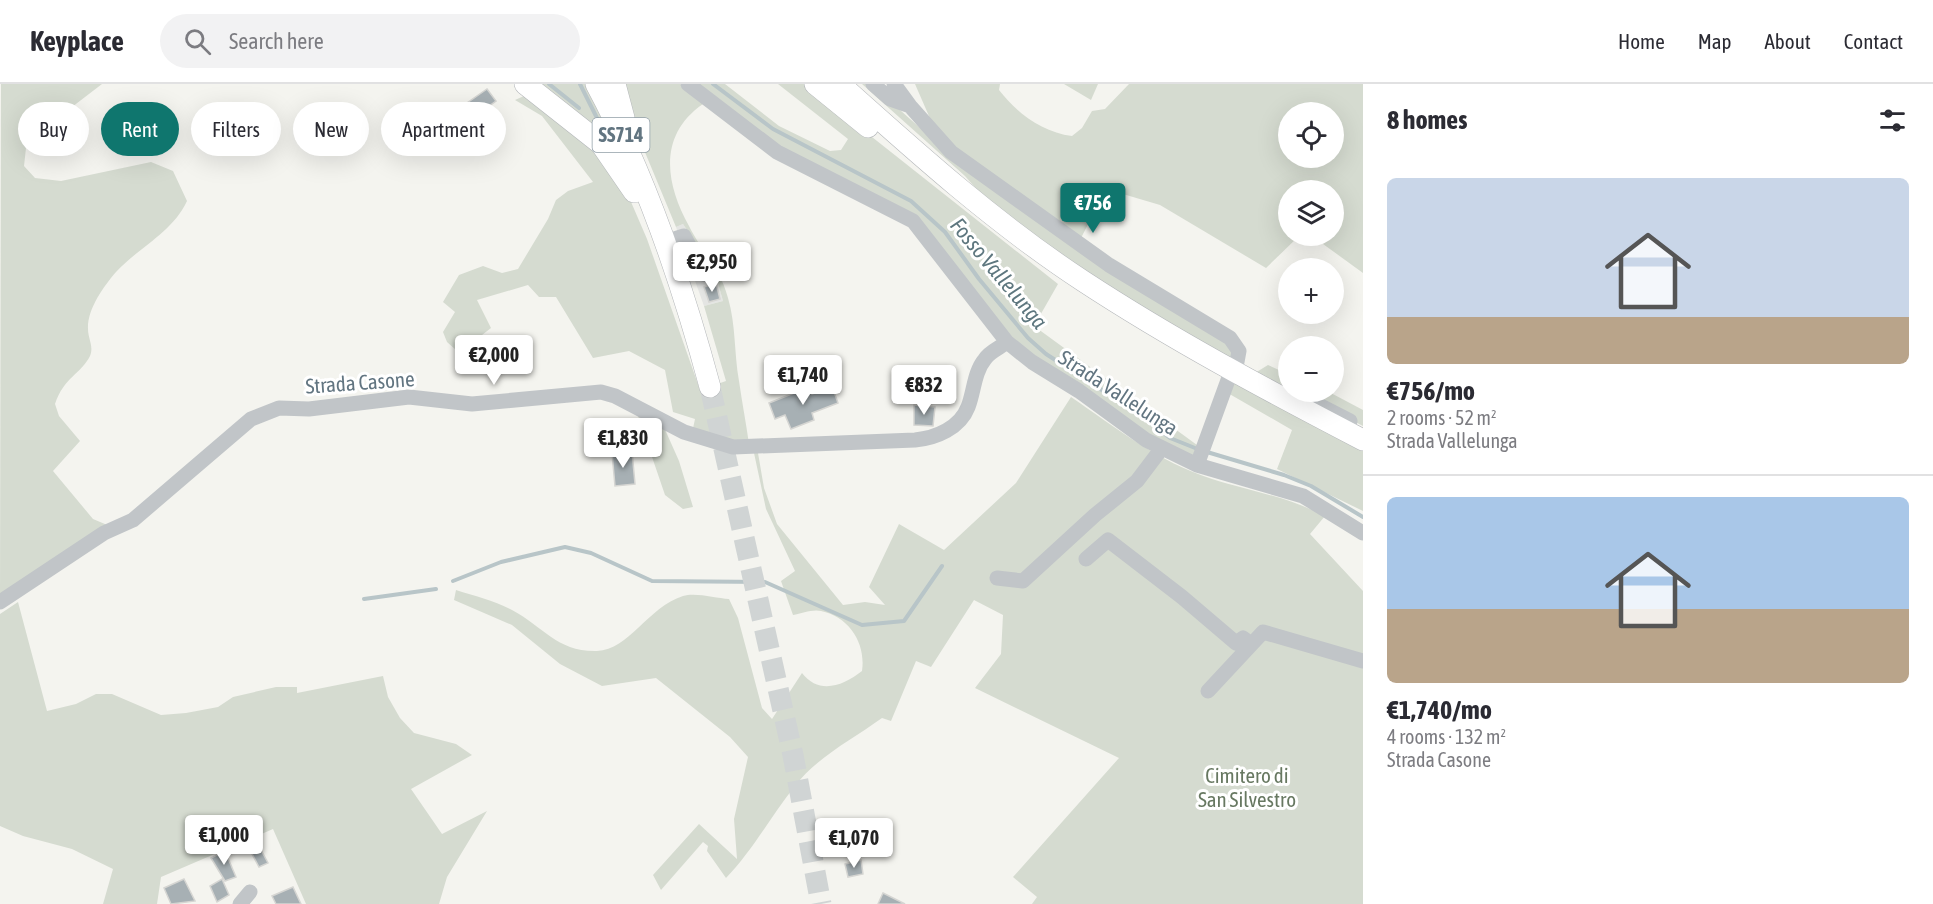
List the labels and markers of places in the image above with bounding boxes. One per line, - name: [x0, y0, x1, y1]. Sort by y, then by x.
- pin: €756: [1057, 183, 1129, 234]
- pin: €2,950: [663, 242, 761, 293]
- pin: €2,000: [445, 335, 543, 386]
- pin: €1,740: [754, 355, 852, 406]
- pin: €832: [888, 365, 960, 416]
- pin: €1,830: [574, 418, 672, 469]
- pin: €1,000: [175, 815, 273, 866]
- pin: €1,070: [805, 818, 903, 869]

